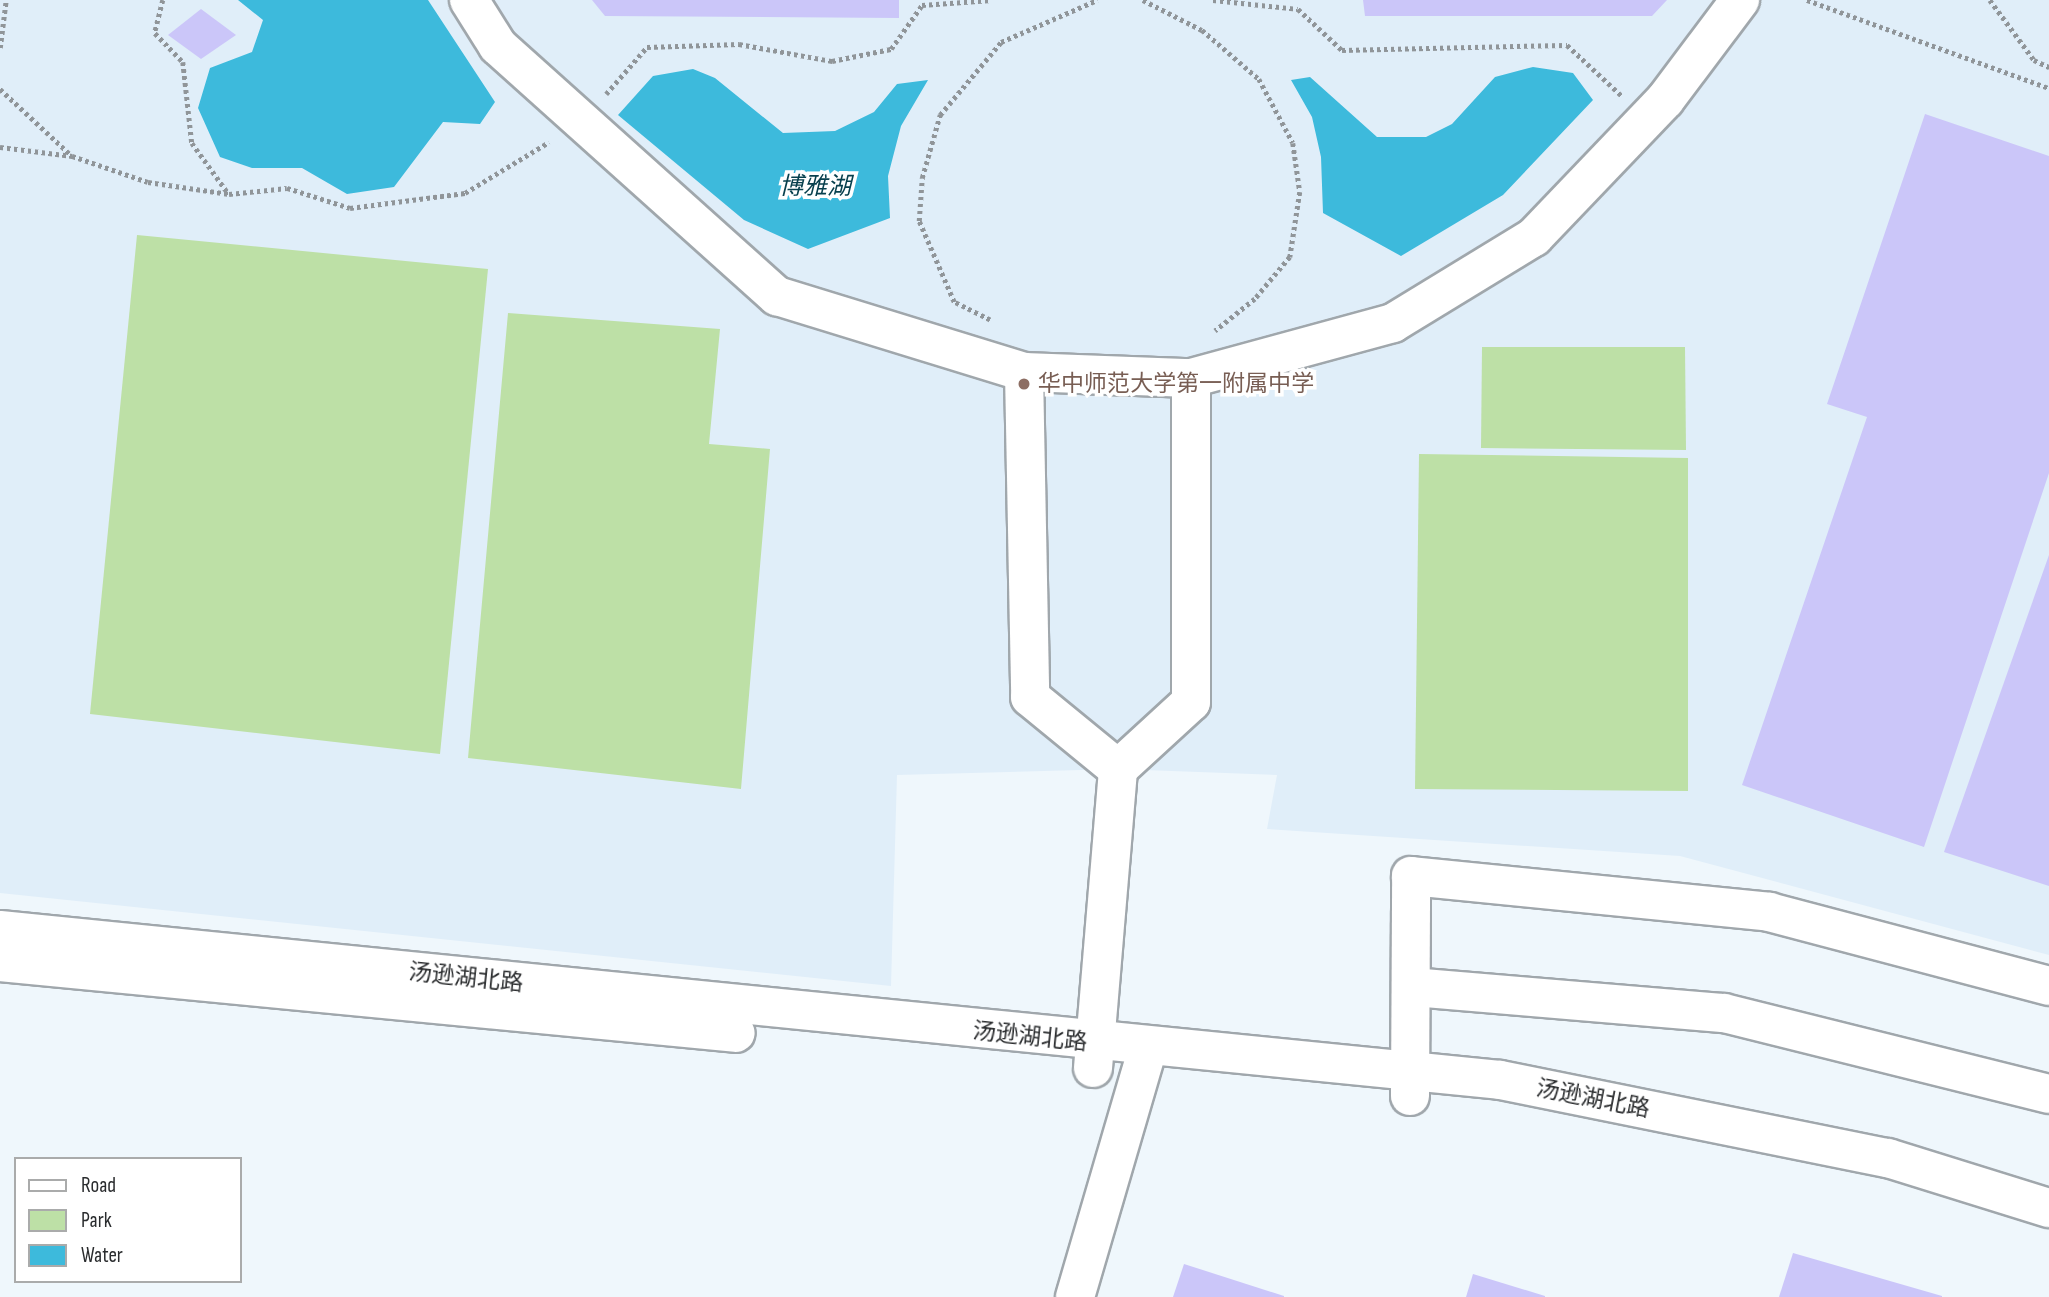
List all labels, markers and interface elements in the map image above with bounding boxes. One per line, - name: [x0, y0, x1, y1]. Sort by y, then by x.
- water label: 博雅湖: [779, 173, 851, 201]
- place label: 华中师范大学第一附属中学: [1038, 370, 1314, 398]
- marker: 华中师范大学第一附属中学: [1016, 376, 1032, 392]
- street label: 汤逊湖北路: [407, 958, 525, 998]
- street label: 汤逊湖北路: [971, 1017, 1089, 1057]
- street label: 汤逊湖北路: [1534, 1074, 1652, 1124]
- legend: [14, 1157, 242, 1283]
- text: Road: [81, 1173, 116, 1198]
- text: Park: [81, 1208, 112, 1233]
- text: Water: [81, 1243, 123, 1268]

